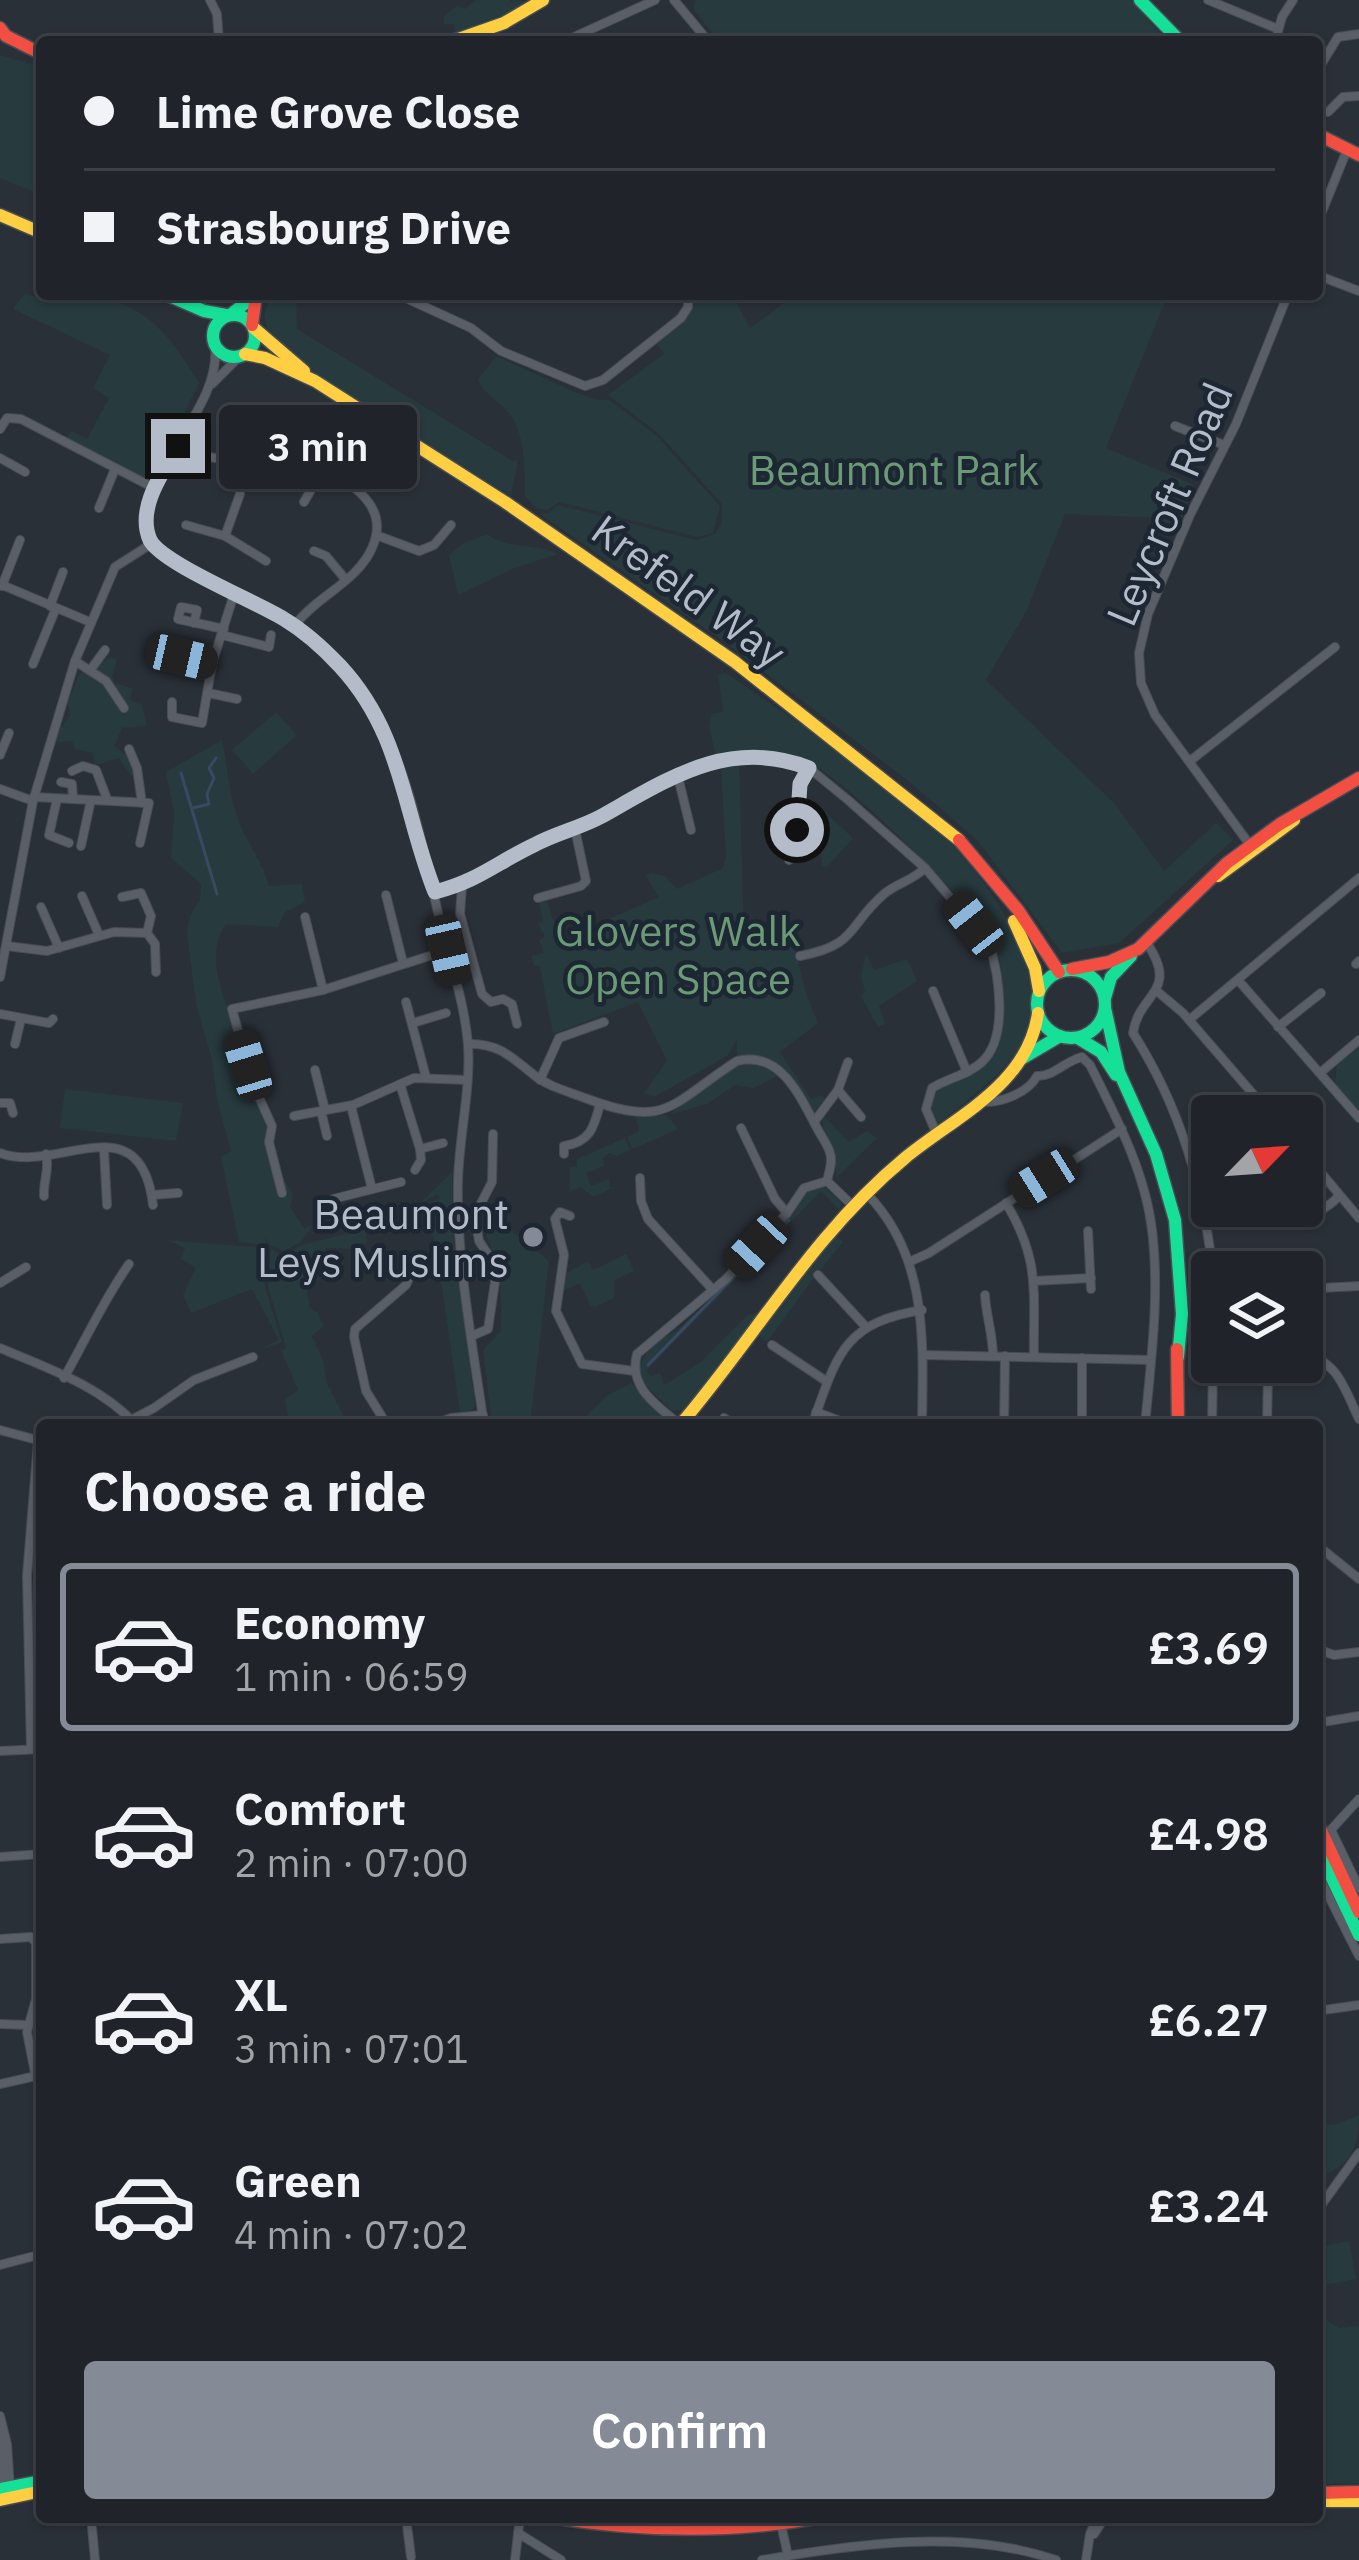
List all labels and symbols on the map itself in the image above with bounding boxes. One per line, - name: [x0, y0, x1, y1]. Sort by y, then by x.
- street label: Leycroft Road: [1093, 374, 1245, 634]
- callout: 3 min: [220, 404, 418, 488]
- route end: [151, 419, 205, 473]
- park label: Beaumont Park: [749, 442, 1039, 497]
- street label: Krefeld Way: [581, 502, 797, 680]
- car: [143, 631, 221, 683]
- route start: [770, 803, 824, 857]
- car: [938, 885, 1010, 963]
- park label: Glovers Walk Open Space: [555, 903, 801, 1006]
- car: [422, 911, 474, 989]
- car: [220, 1025, 276, 1105]
- north arrow: [1191, 1095, 1323, 1227]
- car: [1004, 1144, 1084, 1212]
- place label: Beaumont Leys Muslims: [257, 1186, 509, 1289]
- car: [719, 1207, 795, 1285]
- marker: Beaumont Leys Muslims: [520, 1224, 546, 1250]

